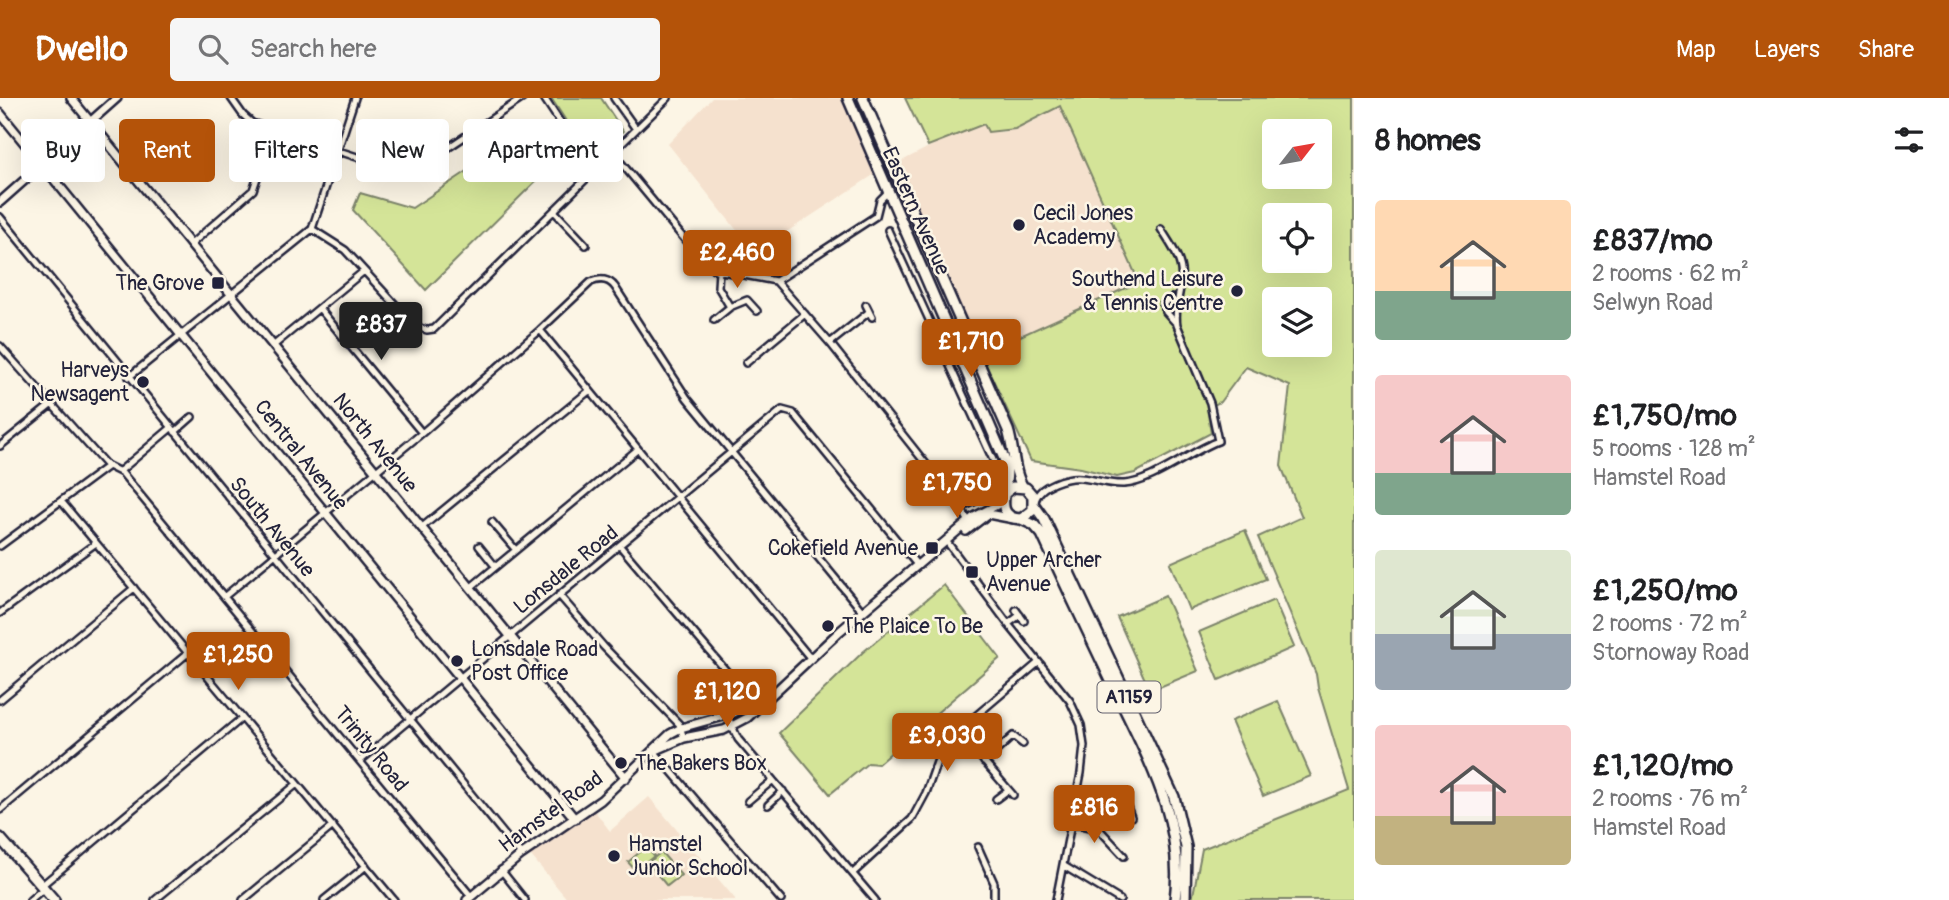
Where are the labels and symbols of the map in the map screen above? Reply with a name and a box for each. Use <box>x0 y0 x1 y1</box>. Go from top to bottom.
north arrow <box>1262 119 1332 189</box>
street label: Eastern Avenue <box>876 143 957 280</box>
place label: Cecil Jones Academy <box>1033 200 1134 251</box>
marker: Cecil Jones Academy <box>1011 217 1027 233</box>
pin: £2,460 <box>680 230 794 290</box>
place label: Southend Leisure & Tennis Centre <box>1071 266 1224 317</box>
place label: The Grove <box>116 270 205 297</box>
marker: The Grove <box>210 275 226 291</box>
marker: Southend Leisure & Tennis Centre <box>1229 283 1245 299</box>
pin: £837 <box>340 302 422 362</box>
pin: £1,710 <box>914 320 1028 379</box>
place label: Harveys Newsagent <box>30 357 130 408</box>
marker: Harveys Newsagent <box>135 374 151 390</box>
street label: North Avenue <box>327 388 424 499</box>
street label: Central Avenue <box>248 394 354 516</box>
pin: £1,750 <box>900 460 1014 520</box>
street label: South Avenue <box>223 471 321 583</box>
street label: Lonsdale Road <box>508 519 624 621</box>
place label: Cokefield Avenue <box>768 535 919 562</box>
marker: Cokefield Avenue <box>924 540 940 556</box>
place label: Upper Archer Avenue <box>986 547 1102 598</box>
marker: Upper Archer Avenue <box>964 564 980 580</box>
place label: The Plaice To Be <box>842 613 984 640</box>
marker: The Plaice To Be <box>820 618 836 634</box>
pin: £1,250 <box>181 632 295 692</box>
place label: Lonsdale Road Post Office <box>471 636 598 687</box>
marker: Lonsdale Road Post Office <box>449 653 465 669</box>
pin: £1,120 <box>670 670 784 729</box>
road number: A1159 <box>1098 682 1160 712</box>
street label: Trinity Road <box>328 700 414 798</box>
pin: £3,030 <box>890 714 1004 773</box>
place label: The Bakers Box <box>635 750 767 777</box>
marker: The Bakers Box <box>613 755 629 771</box>
street label: Hamstel Road <box>493 765 609 859</box>
pin: £816 <box>1053 786 1135 845</box>
place label: Hamstel Junior School <box>628 831 748 882</box>
marker: Hamstel Junior School <box>606 848 622 864</box>

